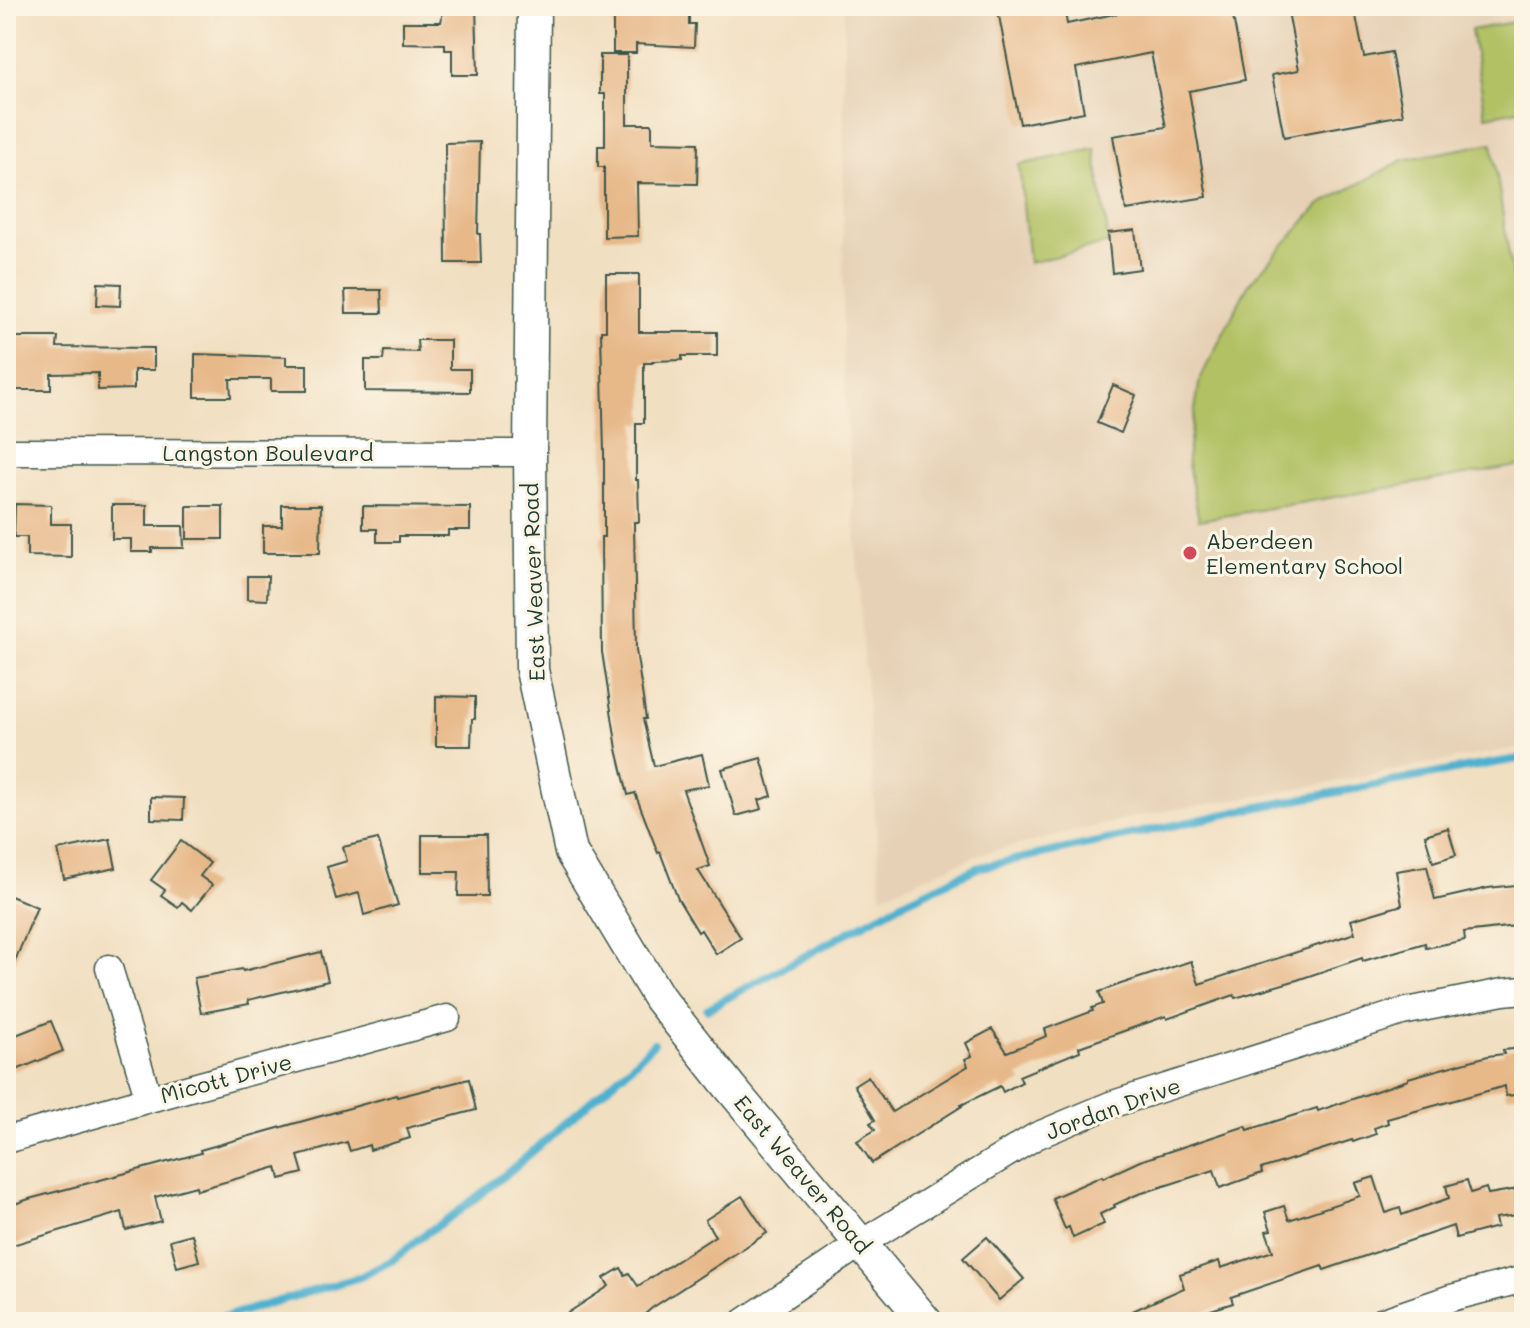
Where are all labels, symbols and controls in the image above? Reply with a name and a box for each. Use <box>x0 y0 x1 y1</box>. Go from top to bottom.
street label: Langston Boulevard <box>162 438 374 467</box>
street label: East Weaver Road <box>515 482 551 682</box>
place label: Aberdeen Elementary School <box>1206 526 1403 580</box>
marker: Aberdeen Elementary School <box>1181 544 1199 562</box>
street label: Micott Drive <box>157 1047 295 1109</box>
street label: Jordan Drive <box>1042 1070 1184 1146</box>
street label: East Weaver Road <box>728 1089 878 1259</box>

